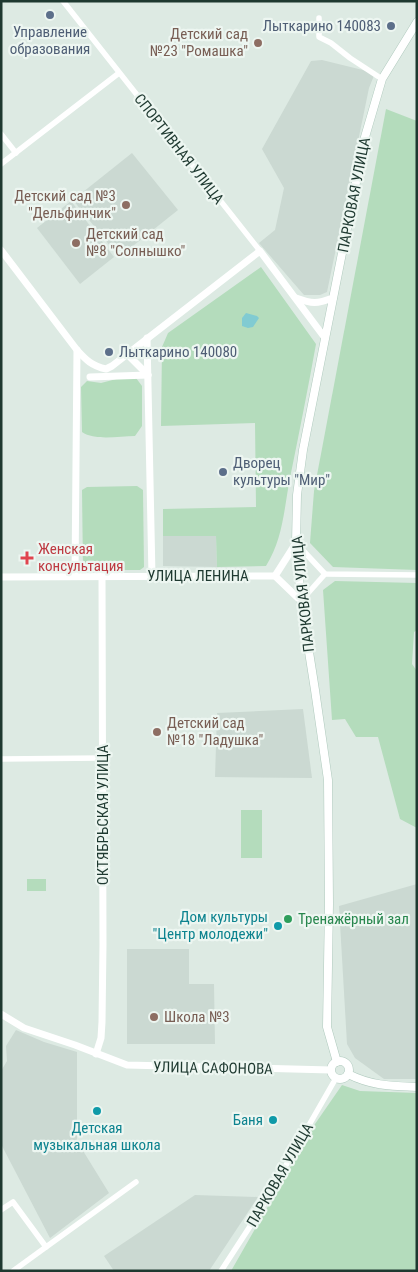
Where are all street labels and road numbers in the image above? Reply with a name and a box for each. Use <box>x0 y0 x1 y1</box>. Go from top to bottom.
street label: СПОРТИВНАЯ УЛИЦА <box>130 90 228 208</box>
street label: ПАРКОВАЯ УЛИЦА <box>334 136 374 254</box>
street label: ПАРКОВАЯ УЛИЦА <box>288 535 318 653</box>
street label: УЛИЦА ЛЕНИНА <box>147 567 249 585</box>
street label: ОКТЯБРЬСКАЯ УЛИЦА <box>94 744 112 885</box>
street label: УЛИЦА САФОНОВА <box>153 1058 273 1078</box>
street label: ПАРКОВАЯ УЛИЦА <box>243 1120 317 1230</box>

